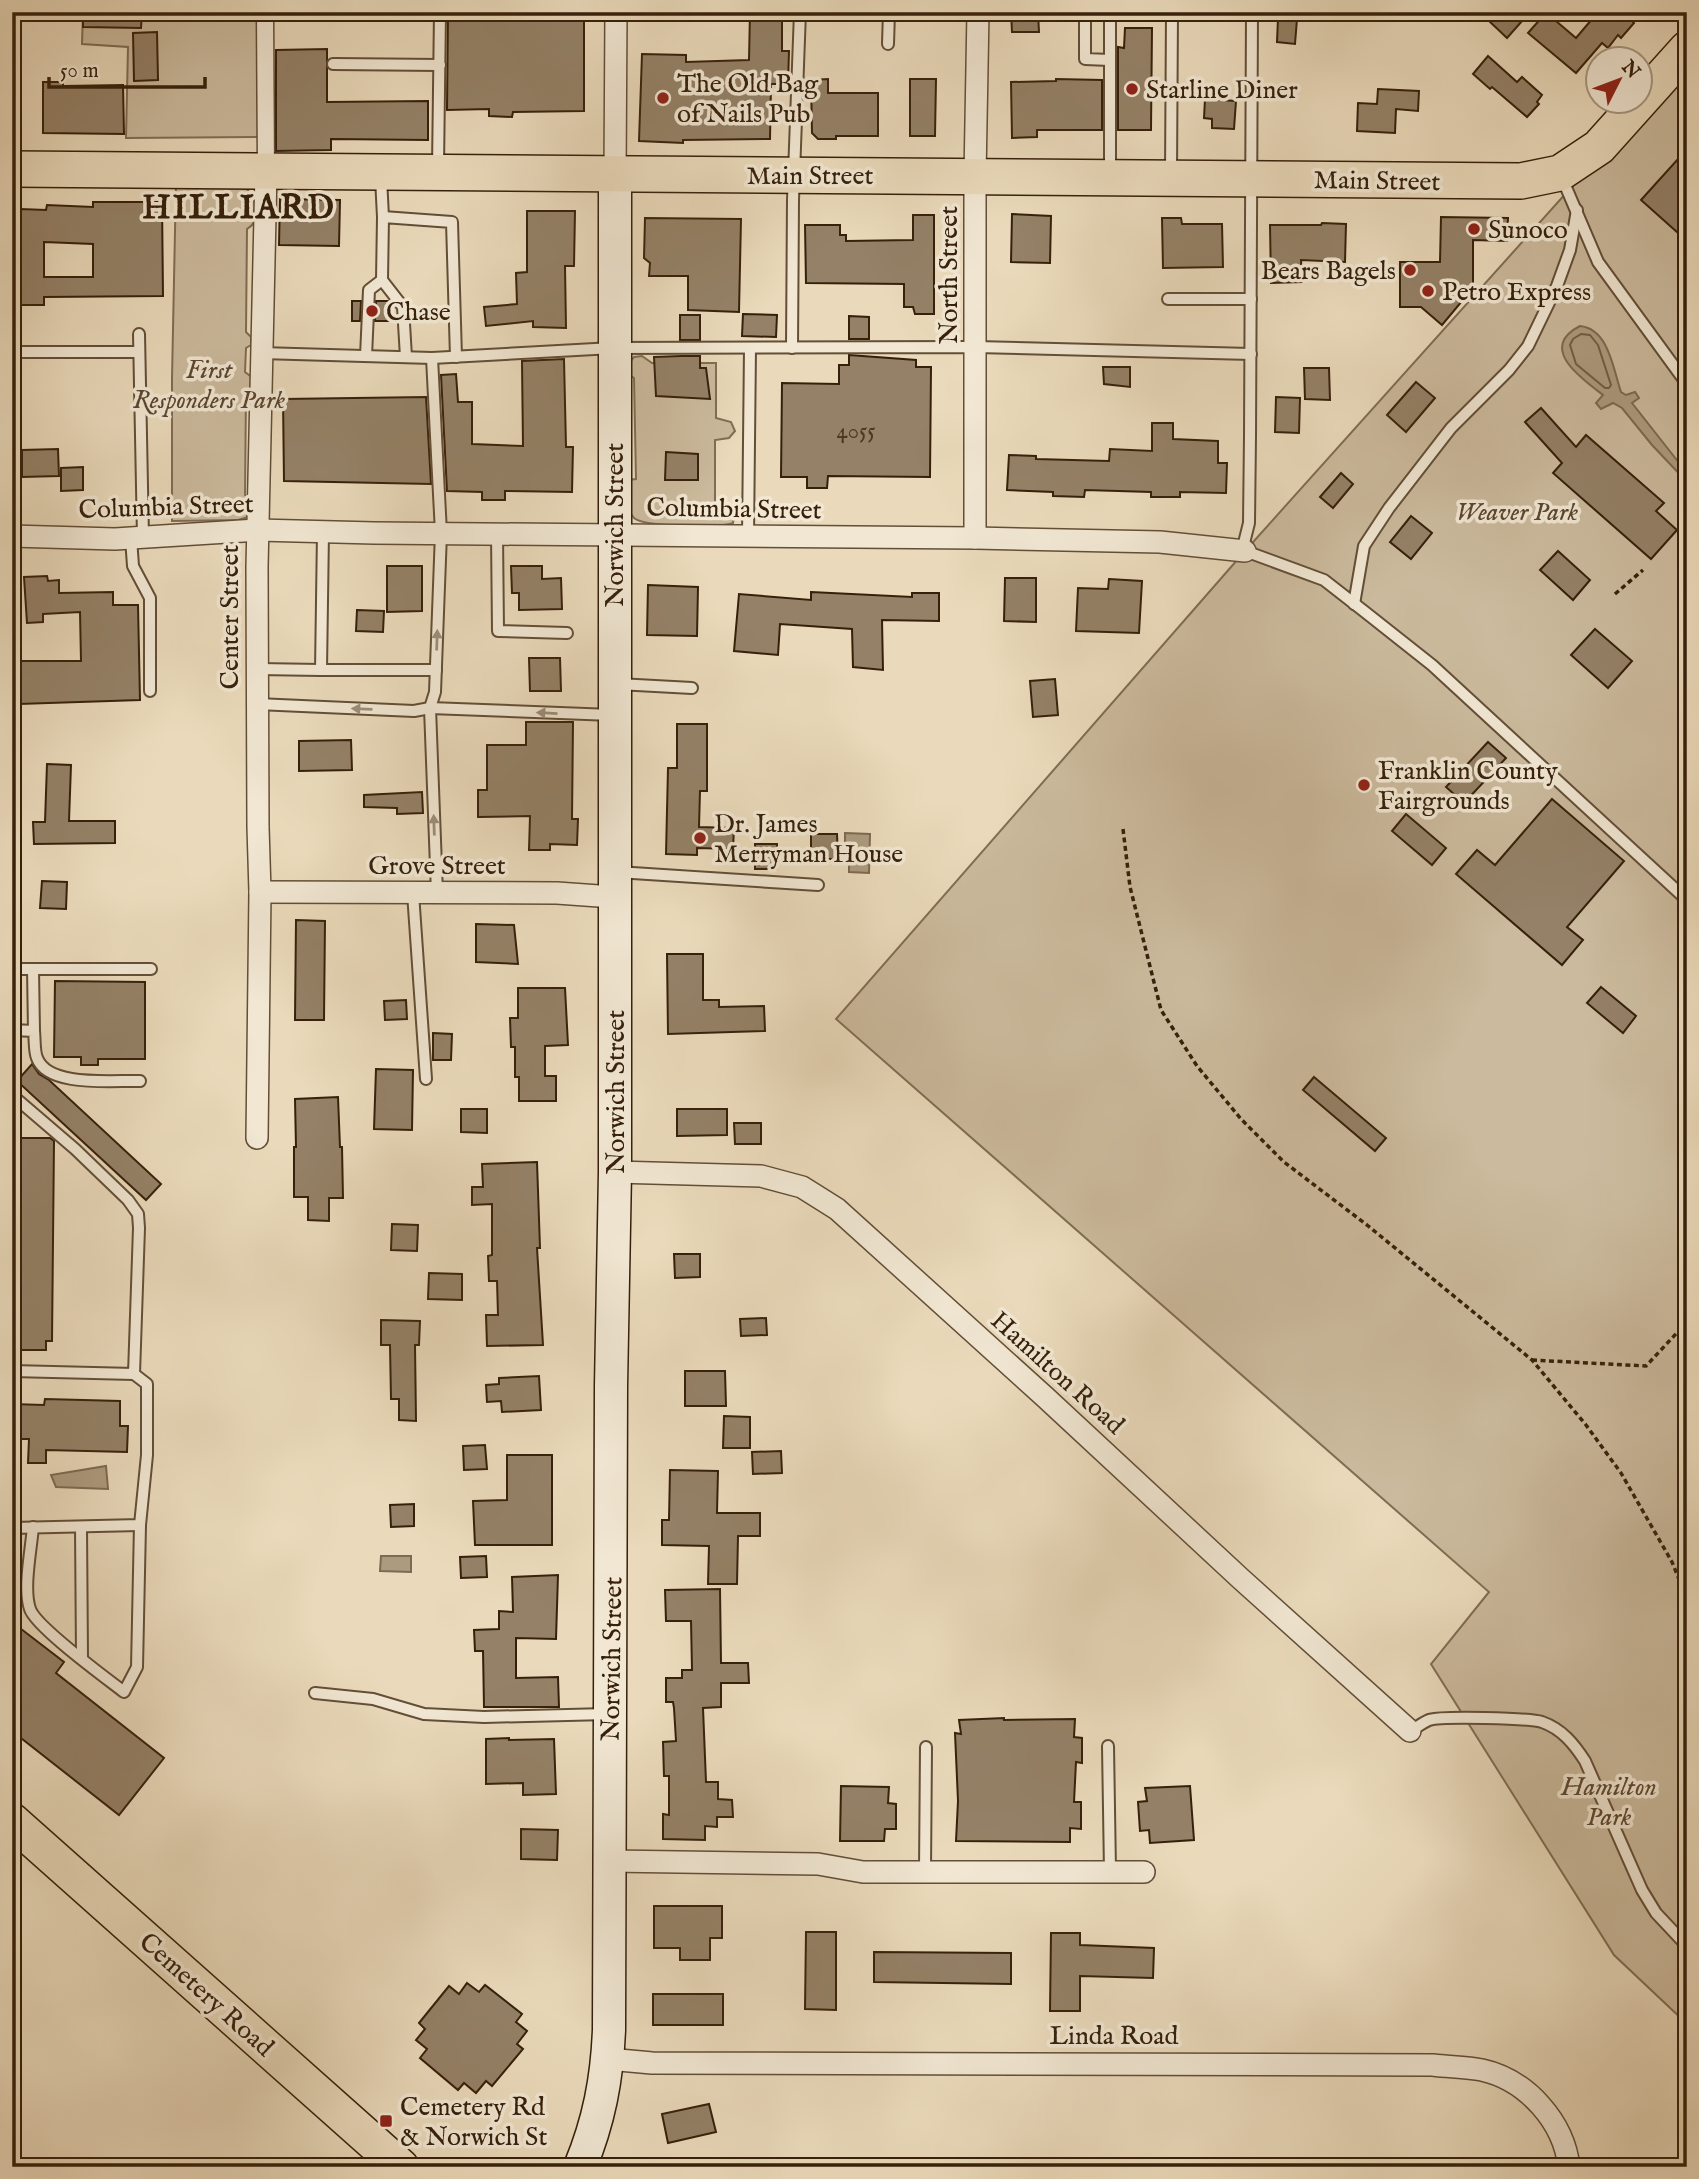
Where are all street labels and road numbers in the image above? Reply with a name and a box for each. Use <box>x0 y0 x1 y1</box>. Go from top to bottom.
street label: Main Street <box>747 160 873 193</box>
street label: Main Street <box>1313 164 1441 199</box>
street label: North Street <box>933 206 966 344</box>
street label: Norwich Street <box>599 443 632 607</box>
street label: Columbia Street <box>78 488 254 527</box>
street label: Columbia Street <box>646 491 822 528</box>
street label: Center Street <box>214 544 247 689</box>
street label: Grove Street <box>368 850 506 883</box>
street label: Norwich Street <box>600 1010 633 1174</box>
street label: Hamilton Road <box>983 1304 1131 1442</box>
street label: Norwich Street <box>595 1576 630 1742</box>
street label: Cemetery Road <box>132 1926 280 2064</box>
street label: Linda Road <box>1050 2020 1179 2053</box>

